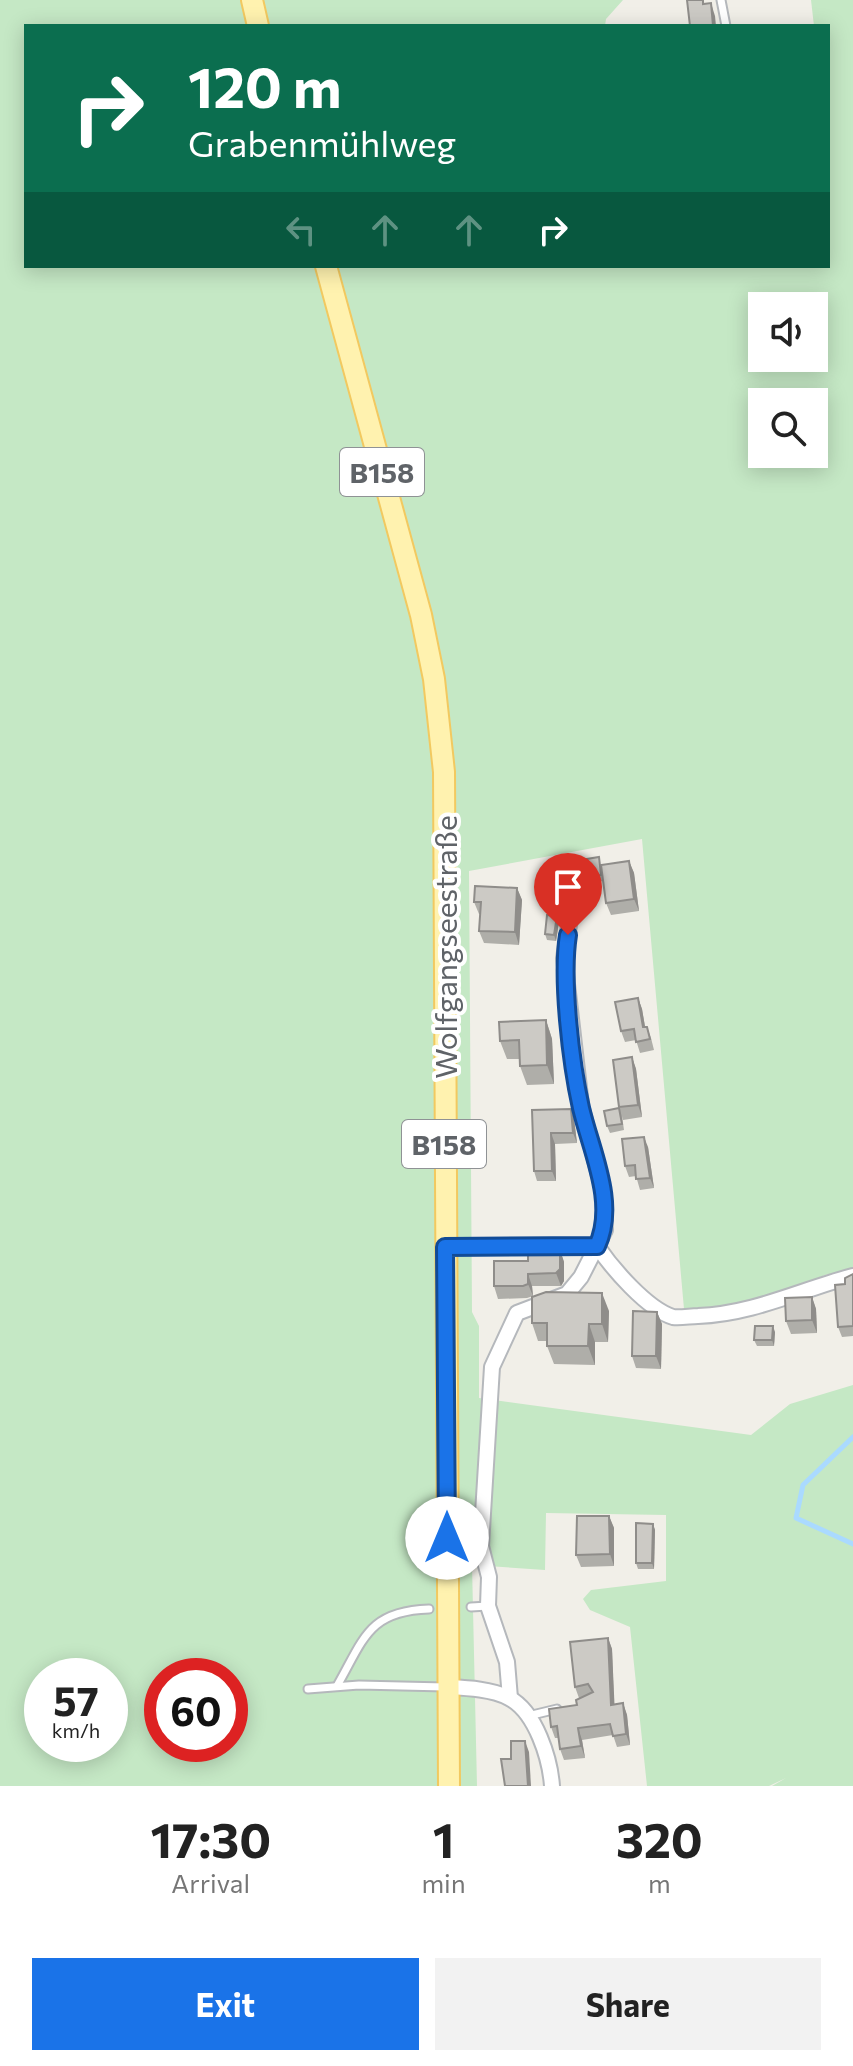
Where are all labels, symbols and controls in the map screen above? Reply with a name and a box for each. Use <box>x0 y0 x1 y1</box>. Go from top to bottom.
text: 120 m <box>188 51 342 120</box>
icon: right <box>56 56 160 160</box>
text: Grabenmühlweg <box>188 120 456 164</box>
icon: left <box>279 208 323 252</box>
icon: ahead <box>363 208 407 252</box>
icon: ahead <box>447 208 491 252</box>
icon: right <box>531 208 575 252</box>
map controls <box>748 292 828 468</box>
button: sound <box>748 292 828 372</box>
button: search <box>748 388 828 468</box>
road number: B158 <box>340 448 424 496</box>
street label: Wolfgangseestraße <box>426 815 463 1079</box>
pin <box>534 853 602 935</box>
icon: arrive <box>546 865 590 909</box>
road number: B158 <box>402 1120 486 1168</box>
position arrow <box>405 1496 489 1580</box>
speed limit sign: 60 <box>144 1658 248 1762</box>
text: 57 <box>53 1675 99 1724</box>
text: km/h <box>52 1718 100 1742</box>
text: 17:30 <box>150 1809 271 1868</box>
text: 1 <box>433 1809 454 1868</box>
text: 320 <box>616 1809 703 1868</box>
text: Arrival <box>171 1867 250 1898</box>
text: min <box>421 1867 466 1898</box>
text: m <box>648 1867 671 1898</box>
button: Exit <box>32 1958 419 2050</box>
button: Share <box>435 1958 821 2050</box>

